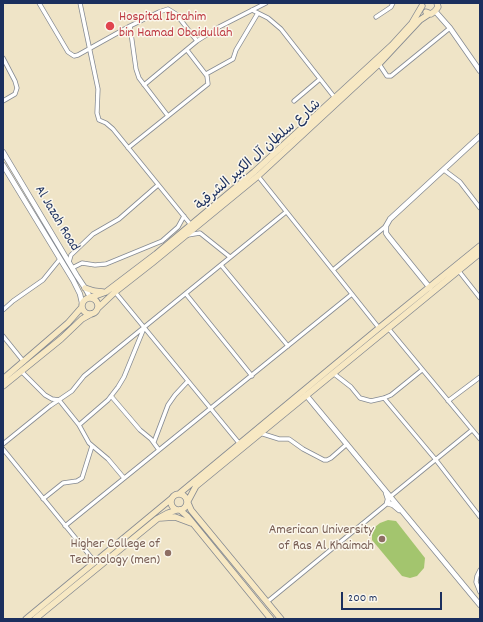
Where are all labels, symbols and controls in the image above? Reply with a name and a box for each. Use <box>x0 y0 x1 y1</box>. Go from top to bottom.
place label: Hospital Ibrahim bin Hamad Obaidullah <box>119 10 232 42</box>
marker: Hospital Ibrahim bin Hamad Obaidullah <box>104 20 116 32</box>
street label: شارع سلطان آل الكبير الشرقية <box>193 97 325 215</box>
street label: Al Jazah Road <box>30 183 82 255</box>
place label: American University of Ras Al Khaimah <box>269 523 374 556</box>
marker: American University of Ras Al Khaimah <box>377 534 387 544</box>
place label: Higher College of Technology (men) <box>70 537 160 570</box>
marker: Higher College of Technology (men) <box>163 548 173 558</box>
scale bar <box>343 584 444 610</box>
text: 200 m <box>348 590 377 607</box>

